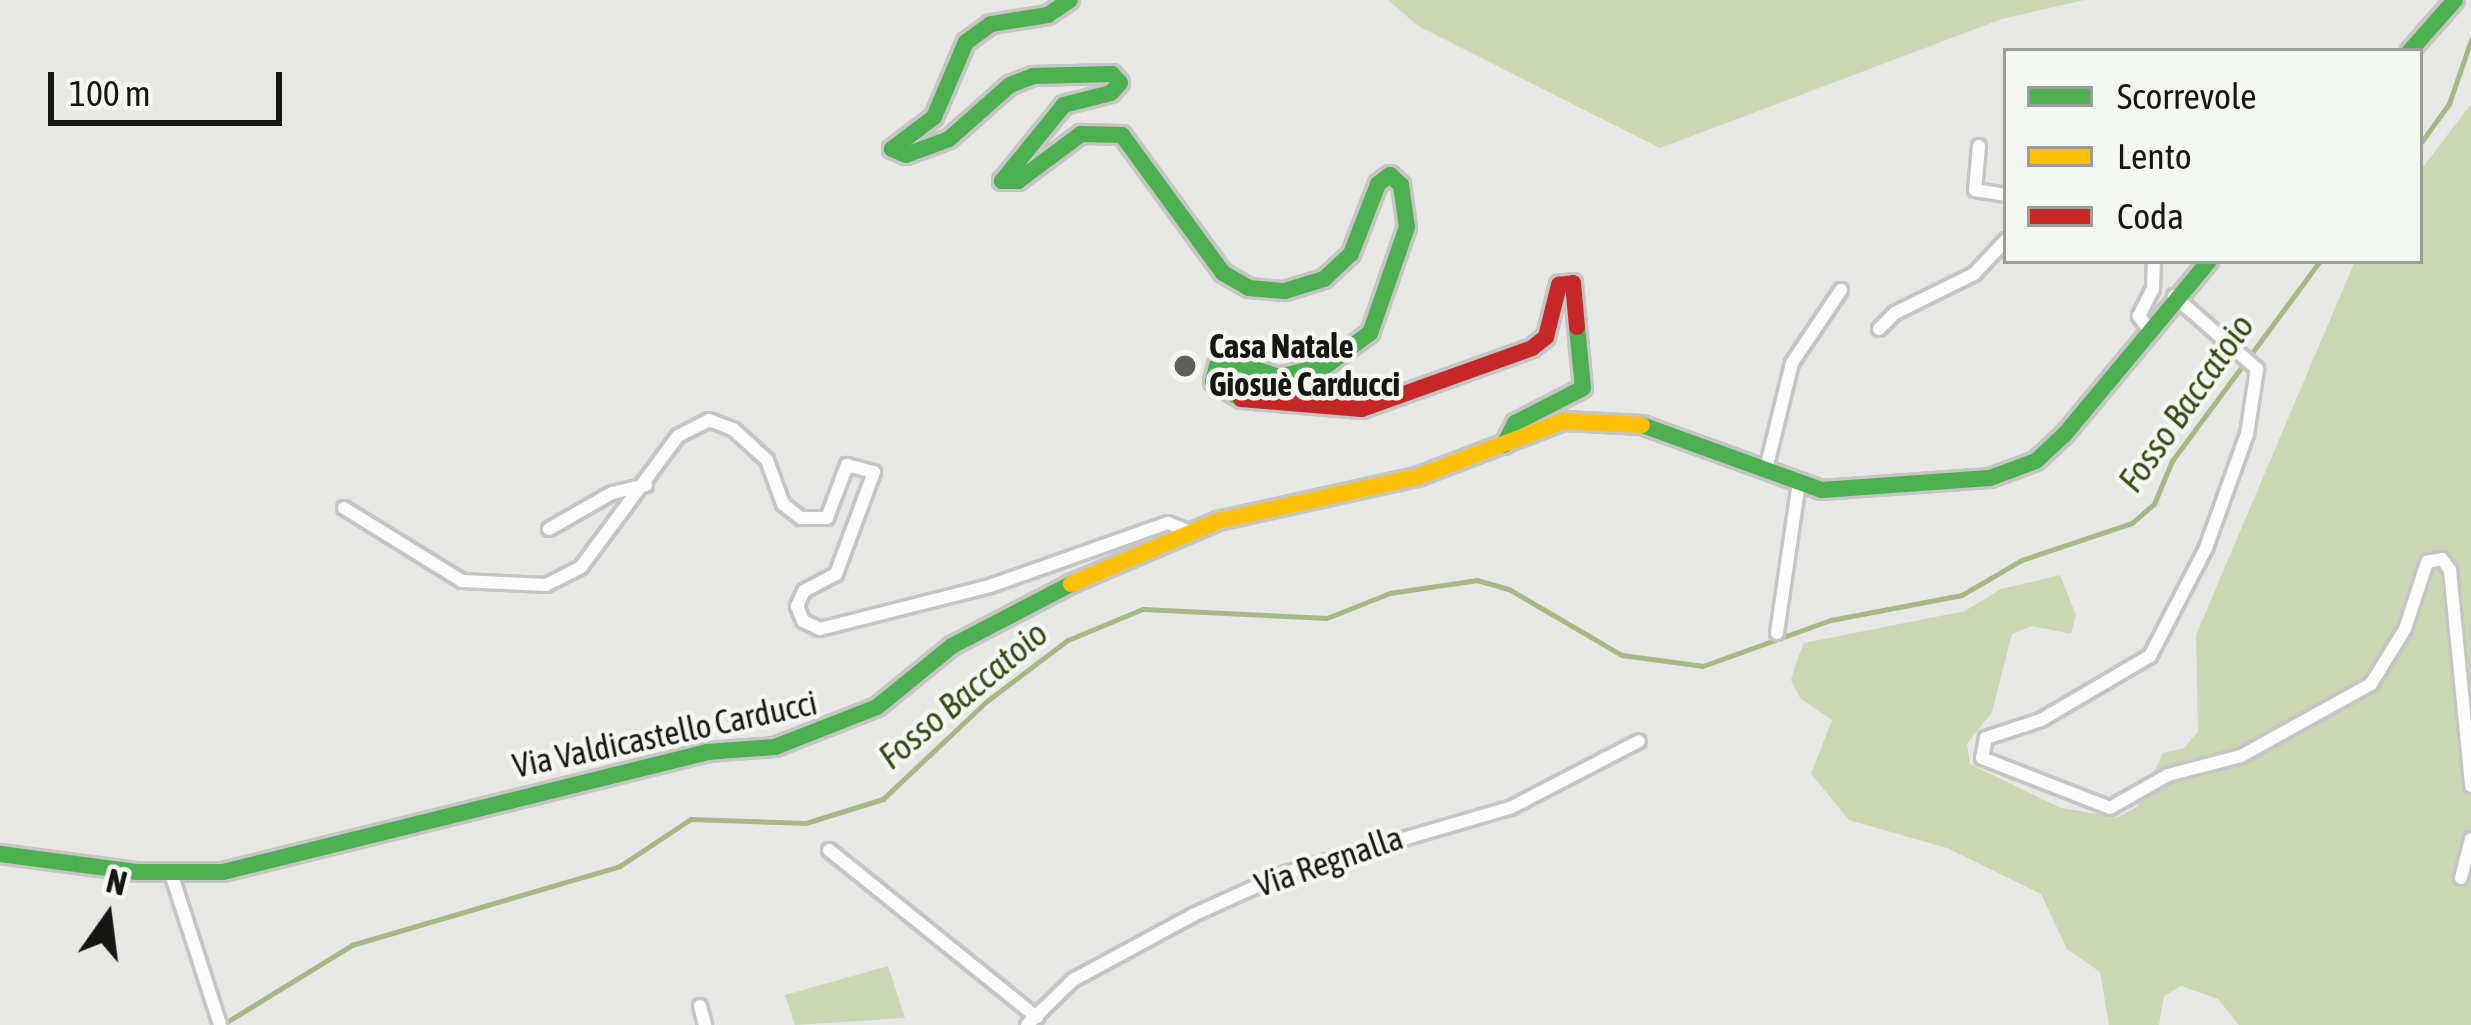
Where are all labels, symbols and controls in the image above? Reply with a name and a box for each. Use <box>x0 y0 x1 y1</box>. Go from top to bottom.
scale bar <box>54 48 288 122</box>
legend <box>2003 48 2423 264</box>
text: 100 m <box>69 72 151 114</box>
text: Scorrevole <box>2117 75 2257 117</box>
text: Lento <box>2117 135 2192 177</box>
text: Coda <box>2117 195 2184 237</box>
water label: Fosso Baccatoio <box>2109 306 2263 500</box>
place label: Casa Natale Giosuè Carducci <box>1209 327 1400 405</box>
marker: Casa Natale Giosuè Carducci <box>1172 353 1198 379</box>
water label: Fosso Baccatoio <box>870 612 1056 778</box>
street label: Via Valdicastello Carducci <box>509 683 821 787</box>
street label: Via Regnalla <box>1250 818 1408 906</box>
north arrow <box>48 857 168 977</box>
text: N <box>103 861 131 903</box>

